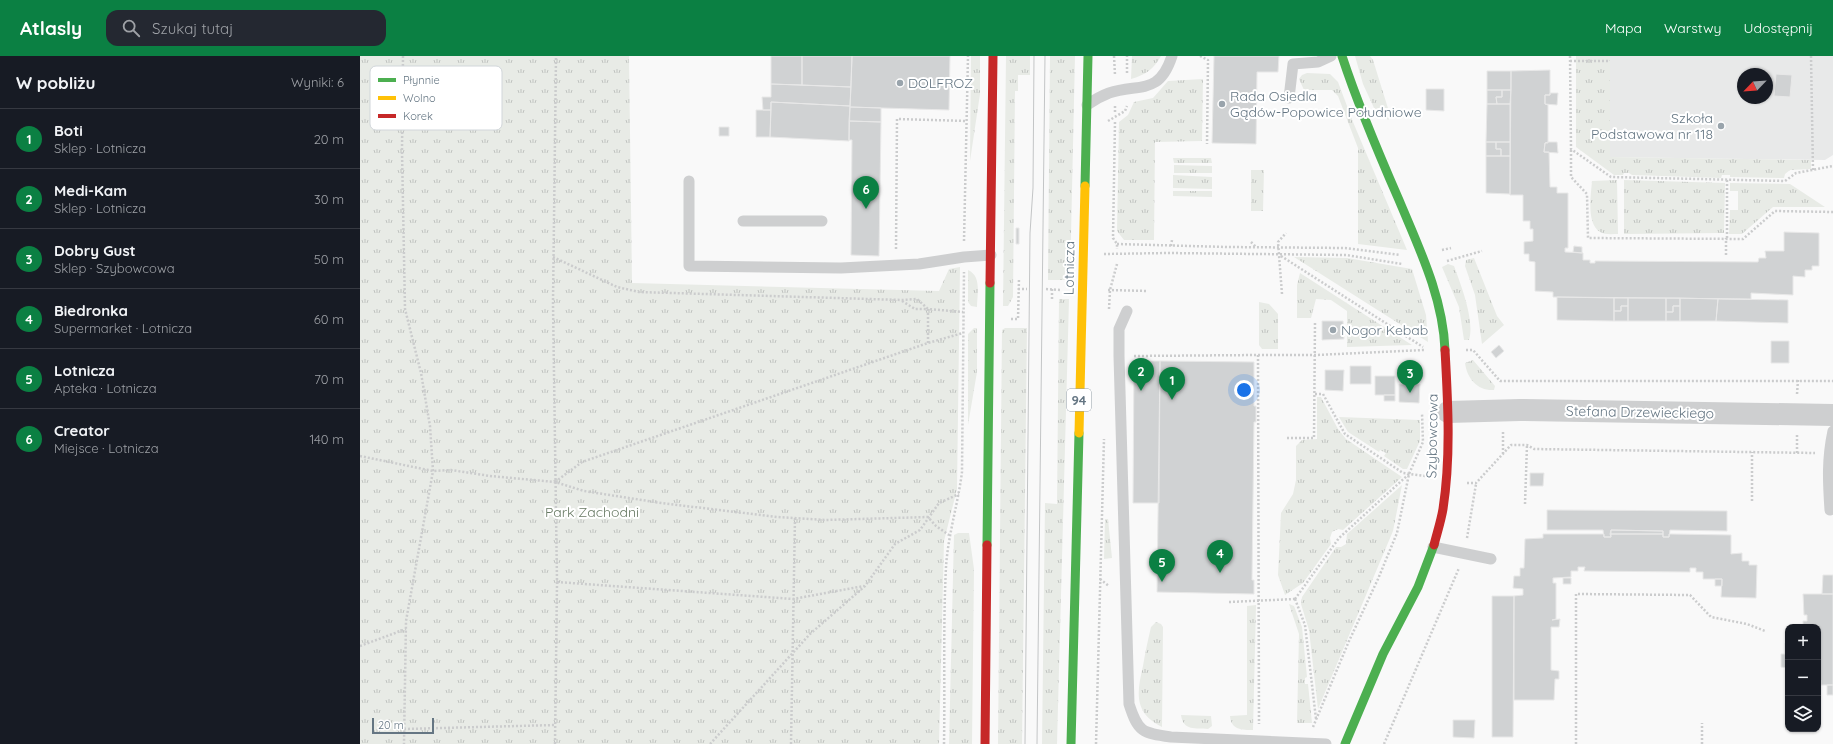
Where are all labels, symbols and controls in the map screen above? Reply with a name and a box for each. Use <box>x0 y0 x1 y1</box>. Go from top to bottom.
search box <box>106 10 386 46</box>
text: Atlasly <box>20 16 82 40</box>
icon: search <box>120 17 142 39</box>
text: Szukaj tutaj <box>152 19 233 38</box>
text: Mapa <box>1605 19 1642 37</box>
text: Warstwy <box>1664 19 1722 37</box>
text: Udostępnij <box>1744 19 1813 37</box>
legend <box>370 66 502 130</box>
north arrow <box>1737 68 1773 104</box>
text: W pobliżu <box>16 72 96 93</box>
text: Płynnie <box>403 73 440 87</box>
text: Wyniki: 6 <box>291 74 344 90</box>
place label: DOLFROZ <box>908 74 973 92</box>
marker: DOLFROZ <box>895 78 905 88</box>
place label: Rada Osiedla Gądów-Popowice Południowe <box>1230 87 1422 121</box>
text: Wolno <box>403 91 436 105</box>
marker: Rada Osiedla Gądów-Popowice Południowe <box>1217 99 1227 109</box>
text: Korek <box>403 109 433 123</box>
place label: Szkoła Podstawowa nr 118 <box>1591 109 1713 143</box>
text: Boti <box>54 121 83 140</box>
marker: Szkoła Podstawowa nr 118 <box>1716 121 1726 131</box>
text: 1 <box>26 131 32 147</box>
text: 20 m <box>314 131 344 147</box>
text: Sklep · Lotnicza <box>54 140 146 156</box>
pin: 6 <box>853 176 879 209</box>
text: Medi-Kam <box>54 181 127 200</box>
text: 2 <box>25 191 33 207</box>
text: 30 m <box>314 191 344 207</box>
text: Sklep · Lotnicza <box>54 200 146 216</box>
text: Dobry Gust <box>54 241 136 260</box>
street label: Lotnicza <box>1060 241 1078 295</box>
text: 3 <box>26 251 32 267</box>
text: 50 m <box>314 251 344 267</box>
text: Sklep · Szybowcowa <box>54 260 175 276</box>
text: Biedronka <box>54 301 128 320</box>
text: 4 <box>25 311 33 327</box>
text: 60 m <box>314 311 344 327</box>
text: Supermarket · Lotnicza <box>54 320 192 336</box>
place label: Nogor Kebab <box>1341 321 1428 339</box>
marker: Nogor Kebab <box>1328 325 1338 335</box>
pin: 2 <box>1128 358 1154 391</box>
pin: 3 <box>1397 360 1423 393</box>
text: Lotnicza <box>54 361 115 380</box>
pin: 1 <box>1159 367 1185 400</box>
text: 5 <box>25 371 33 387</box>
text: 70 m <box>314 371 344 387</box>
text: Apteka · Lotnicza <box>54 380 157 396</box>
your location <box>1234 380 1254 400</box>
road number: 94 <box>1067 389 1091 411</box>
street label: Szybowcowa <box>1422 393 1442 479</box>
street label: Stefana Drzewieckiego <box>1566 402 1714 422</box>
text: Creator <box>54 421 110 440</box>
text: 6 <box>25 431 33 447</box>
text: 140 m <box>309 431 344 447</box>
text: Miejsce · Lotnicza <box>54 440 159 456</box>
park label: Park Zachodni <box>545 503 639 521</box>
pin: 4 <box>1207 540 1233 573</box>
pin: 5 <box>1149 549 1175 582</box>
map controls <box>1785 624 1821 732</box>
button: + <box>1785 624 1821 660</box>
button: − <box>1785 660 1821 696</box>
button: layers <box>1785 696 1821 732</box>
scale bar <box>372 716 434 735</box>
text: 20 m <box>378 718 404 732</box>

